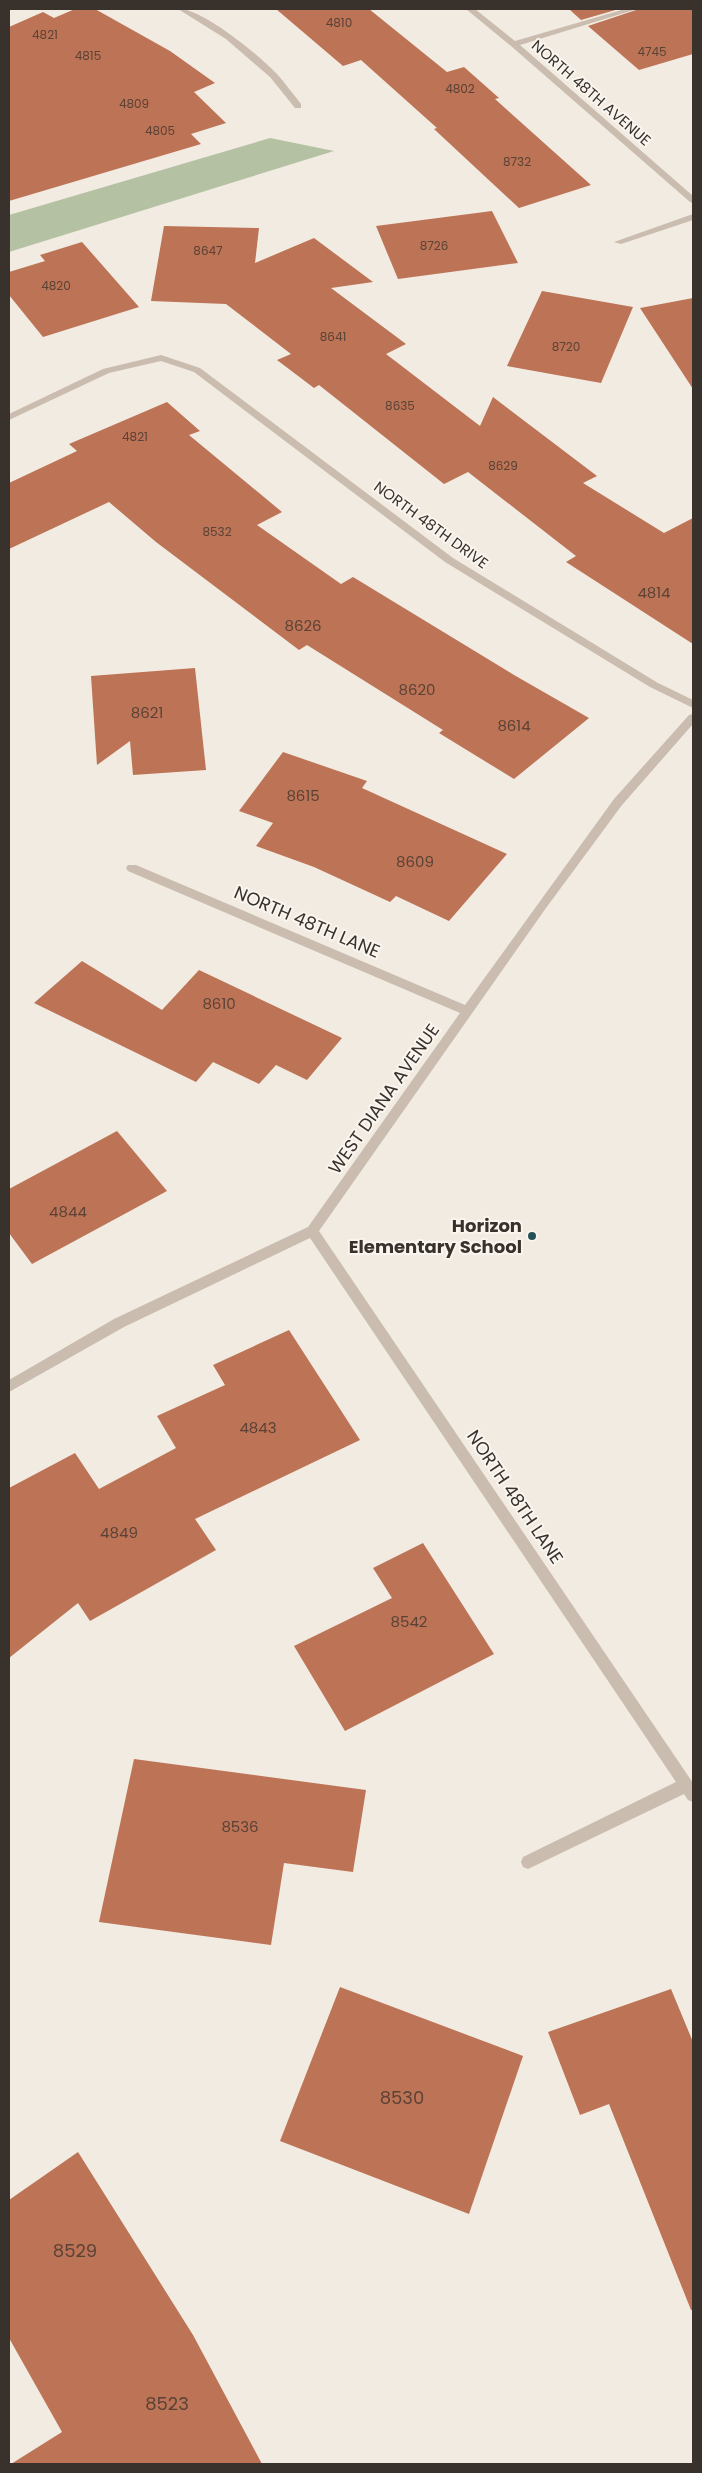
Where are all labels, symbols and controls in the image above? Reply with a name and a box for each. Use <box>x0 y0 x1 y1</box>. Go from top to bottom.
house number: 4810 <box>326 14 352 31</box>
house number: 4821 <box>32 26 58 43</box>
street label: NORTH 48TH AVENUE <box>527 35 655 150</box>
house number: 4745 <box>637 43 667 60</box>
house number: 4815 <box>75 47 101 64</box>
house number: 4802 <box>445 80 475 97</box>
house number: 4809 <box>119 95 149 112</box>
house number: 4805 <box>145 122 175 139</box>
house number: 8732 <box>503 153 531 170</box>
house number: 8726 <box>420 237 448 254</box>
house number: 8647 <box>193 242 223 259</box>
house number: 4820 <box>41 277 71 294</box>
house number: 8641 <box>320 328 346 345</box>
house number: 8720 <box>552 338 580 355</box>
house number: 8635 <box>385 397 415 414</box>
house number: 4821 <box>122 428 148 445</box>
house number: 8629 <box>488 457 518 474</box>
street label: NORTH 48TH DRIVE <box>370 476 493 573</box>
house number: 8532 <box>202 523 232 540</box>
house number: 4814 <box>637 582 671 603</box>
house number: 8626 <box>284 615 322 636</box>
house number: 8620 <box>398 679 436 700</box>
house number: 8621 <box>131 702 163 723</box>
house number: 8614 <box>497 715 531 736</box>
house number: 8615 <box>286 785 320 806</box>
house number: 8609 <box>396 851 434 872</box>
street label: NORTH 48TH LANE <box>230 880 384 964</box>
house number: 8610 <box>202 993 236 1014</box>
street label: WEST DIANA AVENUE <box>322 1018 445 1179</box>
house number: 4844 <box>49 1201 87 1222</box>
place label: Horizon Elementary School <box>349 1213 522 1259</box>
marker: Horizon Elementary School <box>526 1230 538 1242</box>
house number: 4843 <box>239 1417 277 1438</box>
street label: NORTH 48TH LANE <box>461 1425 569 1568</box>
house number: 4849 <box>100 1522 138 1543</box>
house number: 8542 <box>391 1611 427 1632</box>
house number: 8536 <box>221 1816 259 1837</box>
house number: 8530 <box>380 2085 424 2110</box>
house number: 8529 <box>53 2238 97 2263</box>
house number: 8523 <box>145 2391 189 2416</box>

